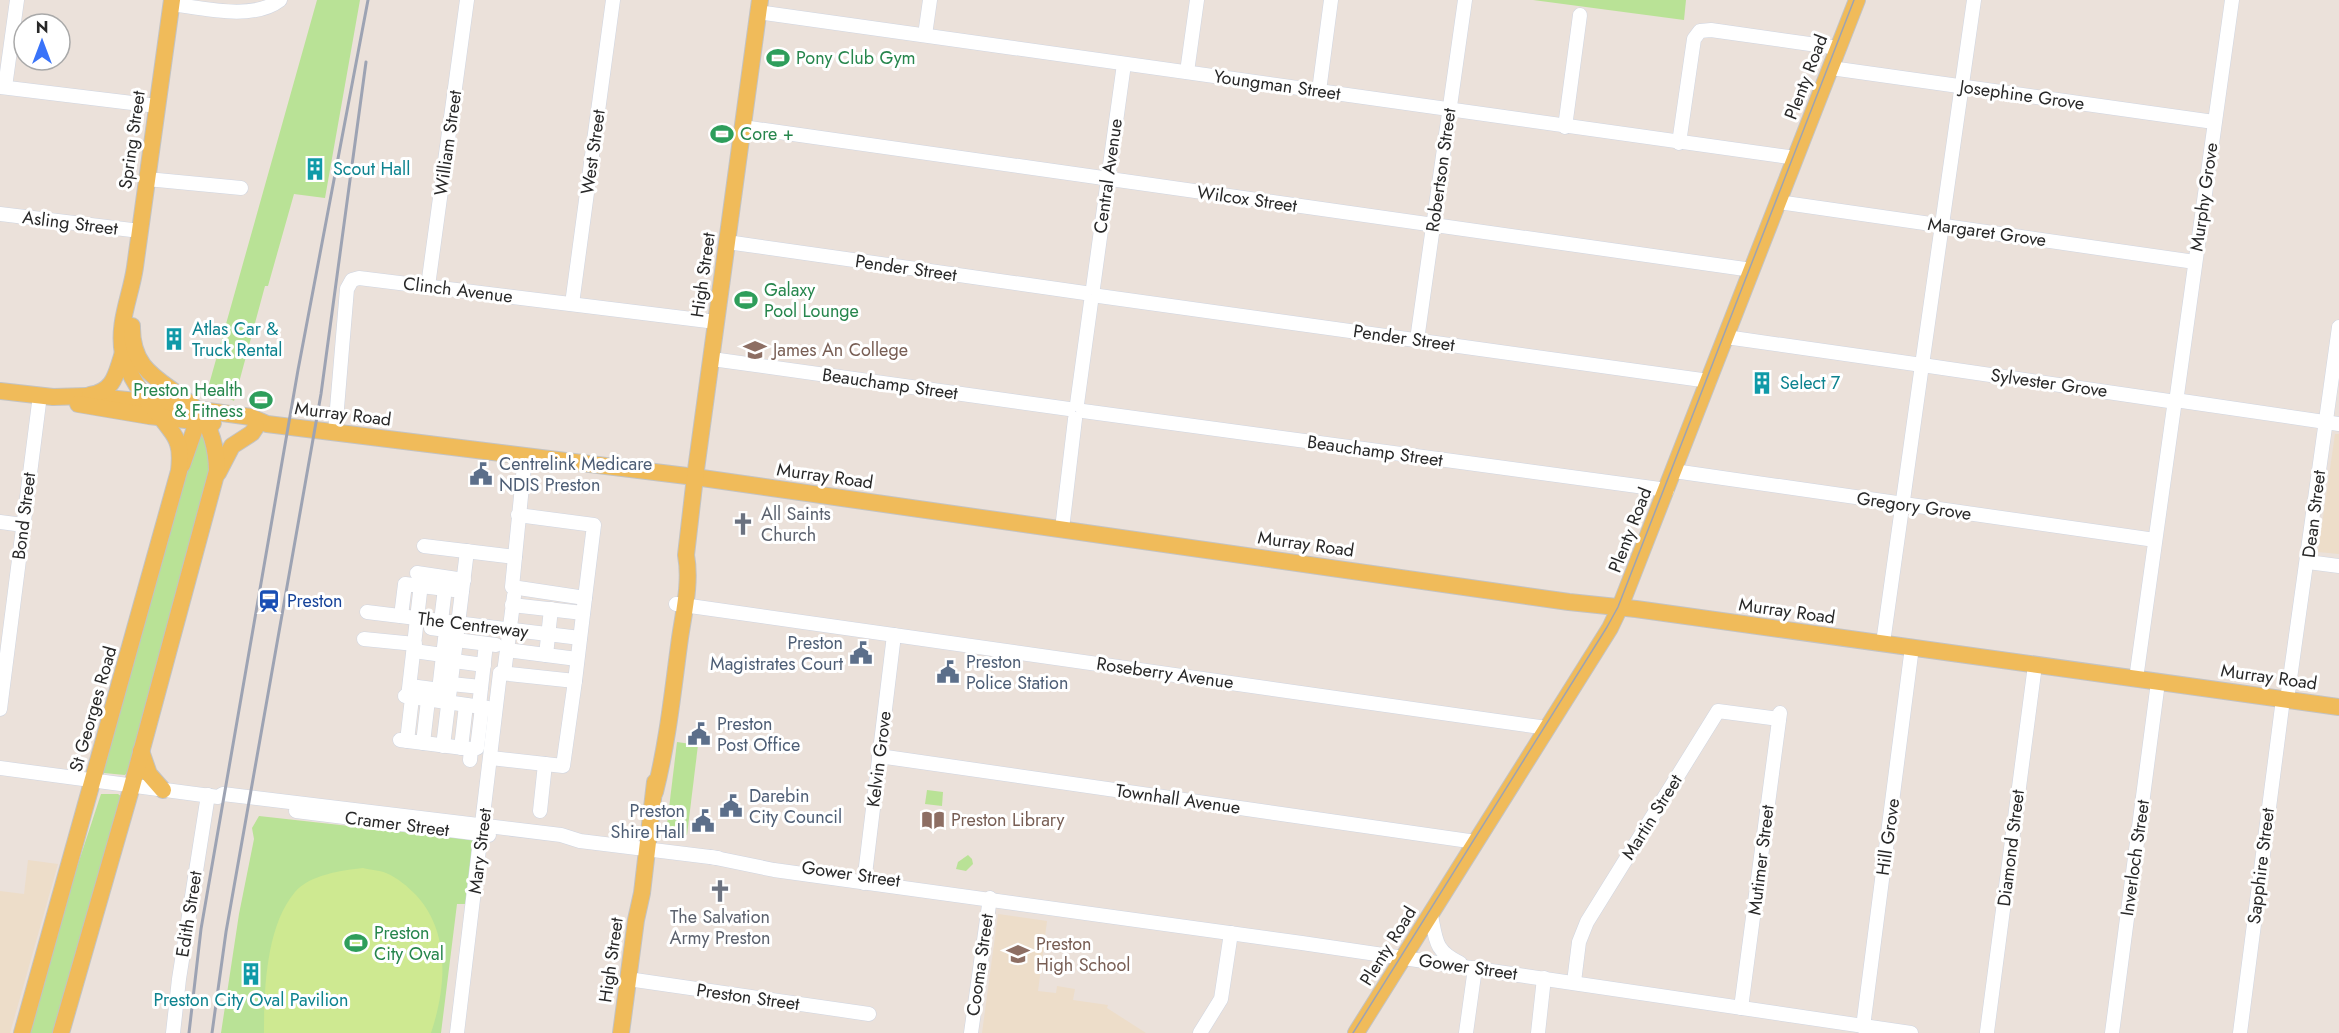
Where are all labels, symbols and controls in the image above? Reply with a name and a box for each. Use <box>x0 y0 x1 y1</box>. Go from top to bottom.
north arrow <box>12 12 72 72</box>
text: N <box>36 16 48 39</box>
street label: Plenty Road <box>1778 31 1834 123</box>
sports icon: Pony Club Gym <box>765 45 791 71</box>
place label: Pony Club Gym <box>796 45 916 71</box>
street label: Youngman Street <box>1212 63 1343 107</box>
street label: Josephine Grove <box>1956 73 2086 117</box>
street label: Spring Street <box>112 88 152 191</box>
street label: William Street <box>428 88 468 198</box>
street label: Robertson Street <box>1419 106 1463 234</box>
street label: West Street <box>574 107 612 196</box>
street label: Central Avenue <box>1087 117 1129 235</box>
sports icon: Core + <box>709 121 735 147</box>
place label: Core + <box>740 121 794 147</box>
street label: Murphy Grove <box>2184 141 2224 253</box>
building icon: Scout Hall <box>302 156 328 182</box>
place label: Scout Hall <box>333 156 410 182</box>
street label: Wilcox Street <box>1195 179 1299 219</box>
street label: Asling Street <box>21 204 120 242</box>
street label: Margaret Grove <box>1926 211 2048 253</box>
street label: High Street <box>684 230 722 319</box>
street label: Pender Street <box>854 248 959 288</box>
street label: Clinch Avenue <box>402 270 514 310</box>
place label: Galaxy Pool Lounge <box>764 277 859 324</box>
sports icon: Galaxy Pool Lounge <box>733 287 759 313</box>
place label: Atlas Car & Truck Rental <box>192 316 282 363</box>
street label: Pender Street <box>1352 318 1457 358</box>
building icon: Atlas Car & Truck Rental <box>161 326 187 352</box>
school or university icon: James An College <box>742 337 768 363</box>
place label: James An College <box>771 337 908 363</box>
street label: Beauchamp Street <box>820 362 960 406</box>
street label: Sylvester Grove <box>1989 362 2109 404</box>
building icon: Select 7 <box>1749 370 1775 396</box>
place label: Select 7 <box>1780 370 1841 396</box>
place label: Preston Health & Fitness <box>133 377 243 424</box>
sports icon: Preston Health & Fitness <box>248 387 274 413</box>
street label: Murray Road <box>293 395 393 433</box>
street label: Beauchamp Street <box>1305 429 1445 473</box>
place label: Centrelink Medicare NDIS Preston <box>499 451 652 498</box>
street label: Murray Road <box>775 456 875 496</box>
public building icon: Centrelink Medicare NDIS Preston <box>468 461 494 487</box>
street label: Dean Street <box>2296 468 2332 559</box>
street label: Bond Street <box>6 470 42 561</box>
street label: Plenty Road <box>1602 484 1658 576</box>
street label: Gregory Grove <box>1855 485 1973 527</box>
place label: All Saints Church <box>761 501 831 548</box>
church icon: All Saints Church <box>730 511 756 537</box>
street label: Murray Road <box>1256 524 1356 564</box>
station icon: Preston <box>256 588 282 614</box>
place label: Preston <box>287 588 343 614</box>
street label: Murray Road <box>1737 591 1837 631</box>
street label: The Centreway <box>416 605 530 645</box>
place label: Preston Magistrates Court <box>710 630 844 677</box>
public building icon: Preston Magistrates Court <box>848 640 874 666</box>
street label: St Georges Road <box>63 643 123 775</box>
place label: Preston Police Station <box>966 649 1068 696</box>
street label: Roseberry Avenue <box>1095 651 1235 695</box>
street label: Murray Road <box>2219 657 2319 697</box>
public building icon: Preston Police Station <box>935 659 961 685</box>
street label: Kelvin Grove <box>860 709 898 809</box>
place label: Preston Post Office <box>717 711 800 758</box>
public building icon: Preston Post Office <box>686 721 712 747</box>
street label: Martin Street <box>1615 769 1689 865</box>
street label: Townhall Avenue <box>1114 777 1242 821</box>
place label: Darebin City Council <box>749 783 842 830</box>
street label: Diamond Street <box>1991 787 2031 908</box>
public building icon: Darebin City Council <box>718 793 744 819</box>
street label: Hill Grove <box>1870 797 1906 877</box>
street label: Inverloch Street <box>2114 797 2156 918</box>
place label: Preston Shire Hall <box>611 798 685 845</box>
street label: Mutimer Street <box>1741 803 1781 917</box>
street label: Cramer Street <box>343 805 451 843</box>
street label: Mary Street <box>462 806 498 895</box>
street label: Sapphire Street <box>2241 806 2281 926</box>
library icon: Preston Library <box>920 807 946 833</box>
place label: Preston Library <box>951 807 1065 833</box>
public building icon: Preston Shire Hall <box>690 808 716 834</box>
street label: Gower Street <box>800 854 903 894</box>
street label: Edith Street <box>169 868 209 959</box>
church icon: The Salvation Army Preston <box>707 878 733 904</box>
street label: Plenty Road <box>1353 901 1423 991</box>
place label: The Salvation Army Preston <box>670 904 770 951</box>
street label: Cooma Street <box>960 912 1000 1018</box>
street label: High Street <box>592 915 630 1004</box>
place label: Preston City Oval <box>374 920 444 967</box>
sports icon: Preston City Oval <box>343 930 369 956</box>
place label: Preston High School <box>1036 931 1130 978</box>
school or university icon: Preston High School <box>1005 941 1031 967</box>
street label: Gower Street <box>1417 947 1520 987</box>
building icon: Preston City Oval Pavilion <box>238 961 264 987</box>
street label: Preston Street <box>695 977 802 1017</box>
place label: Preston City Oval Pavilion <box>154 987 348 1013</box>

